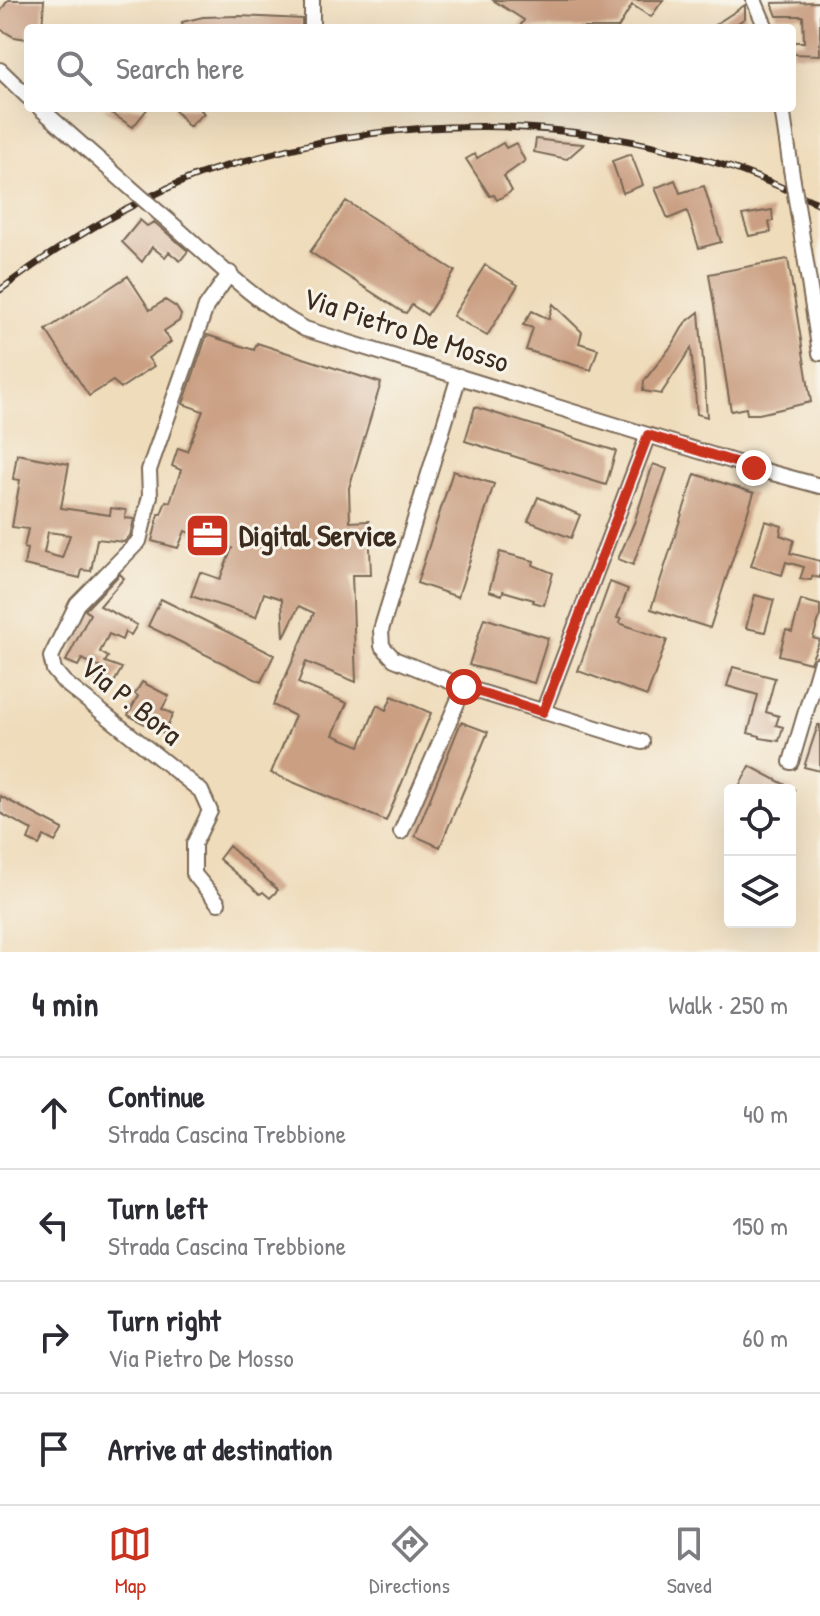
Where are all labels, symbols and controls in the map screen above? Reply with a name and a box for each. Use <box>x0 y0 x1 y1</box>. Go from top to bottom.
search box <box>24 24 796 112</box>
icon: search <box>52 46 96 90</box>
text: Search here <box>116 48 244 88</box>
street label: Via Pietro De Mosso <box>298 277 514 381</box>
route end <box>736 450 772 486</box>
office icon: Digital Service <box>184 512 232 560</box>
place label: Digital Service <box>239 515 397 556</box>
street label: Via P. Bora <box>72 647 191 754</box>
route start <box>446 669 482 705</box>
map controls <box>724 784 796 928</box>
button: locate <box>724 784 796 856</box>
button: layers <box>724 856 796 928</box>
text: 4 min <box>32 981 99 1027</box>
text: Walk · 250 m <box>668 987 788 1022</box>
text: Continue <box>108 1076 205 1116</box>
icon: ahead <box>32 1091 76 1135</box>
text: 40 m <box>743 1096 788 1131</box>
text: Strada Cascina Trebbione <box>108 1116 346 1151</box>
text: Turn left <box>108 1188 207 1228</box>
icon: left <box>32 1203 76 1247</box>
text: 150 m <box>732 1208 788 1243</box>
text: Strada Cascina Trebbione <box>108 1228 346 1263</box>
text: Turn right <box>108 1300 221 1340</box>
icon: right <box>32 1315 76 1359</box>
text: 60 m <box>742 1320 788 1355</box>
text: Via Pietro De Mosso <box>108 1340 294 1375</box>
icon: arrive <box>32 1427 76 1471</box>
text: Arrive at destination <box>108 1429 333 1469</box>
tab: Map <box>108 1522 152 1600</box>
tab: Directions <box>369 1522 450 1600</box>
tab: Saved <box>667 1522 712 1600</box>

